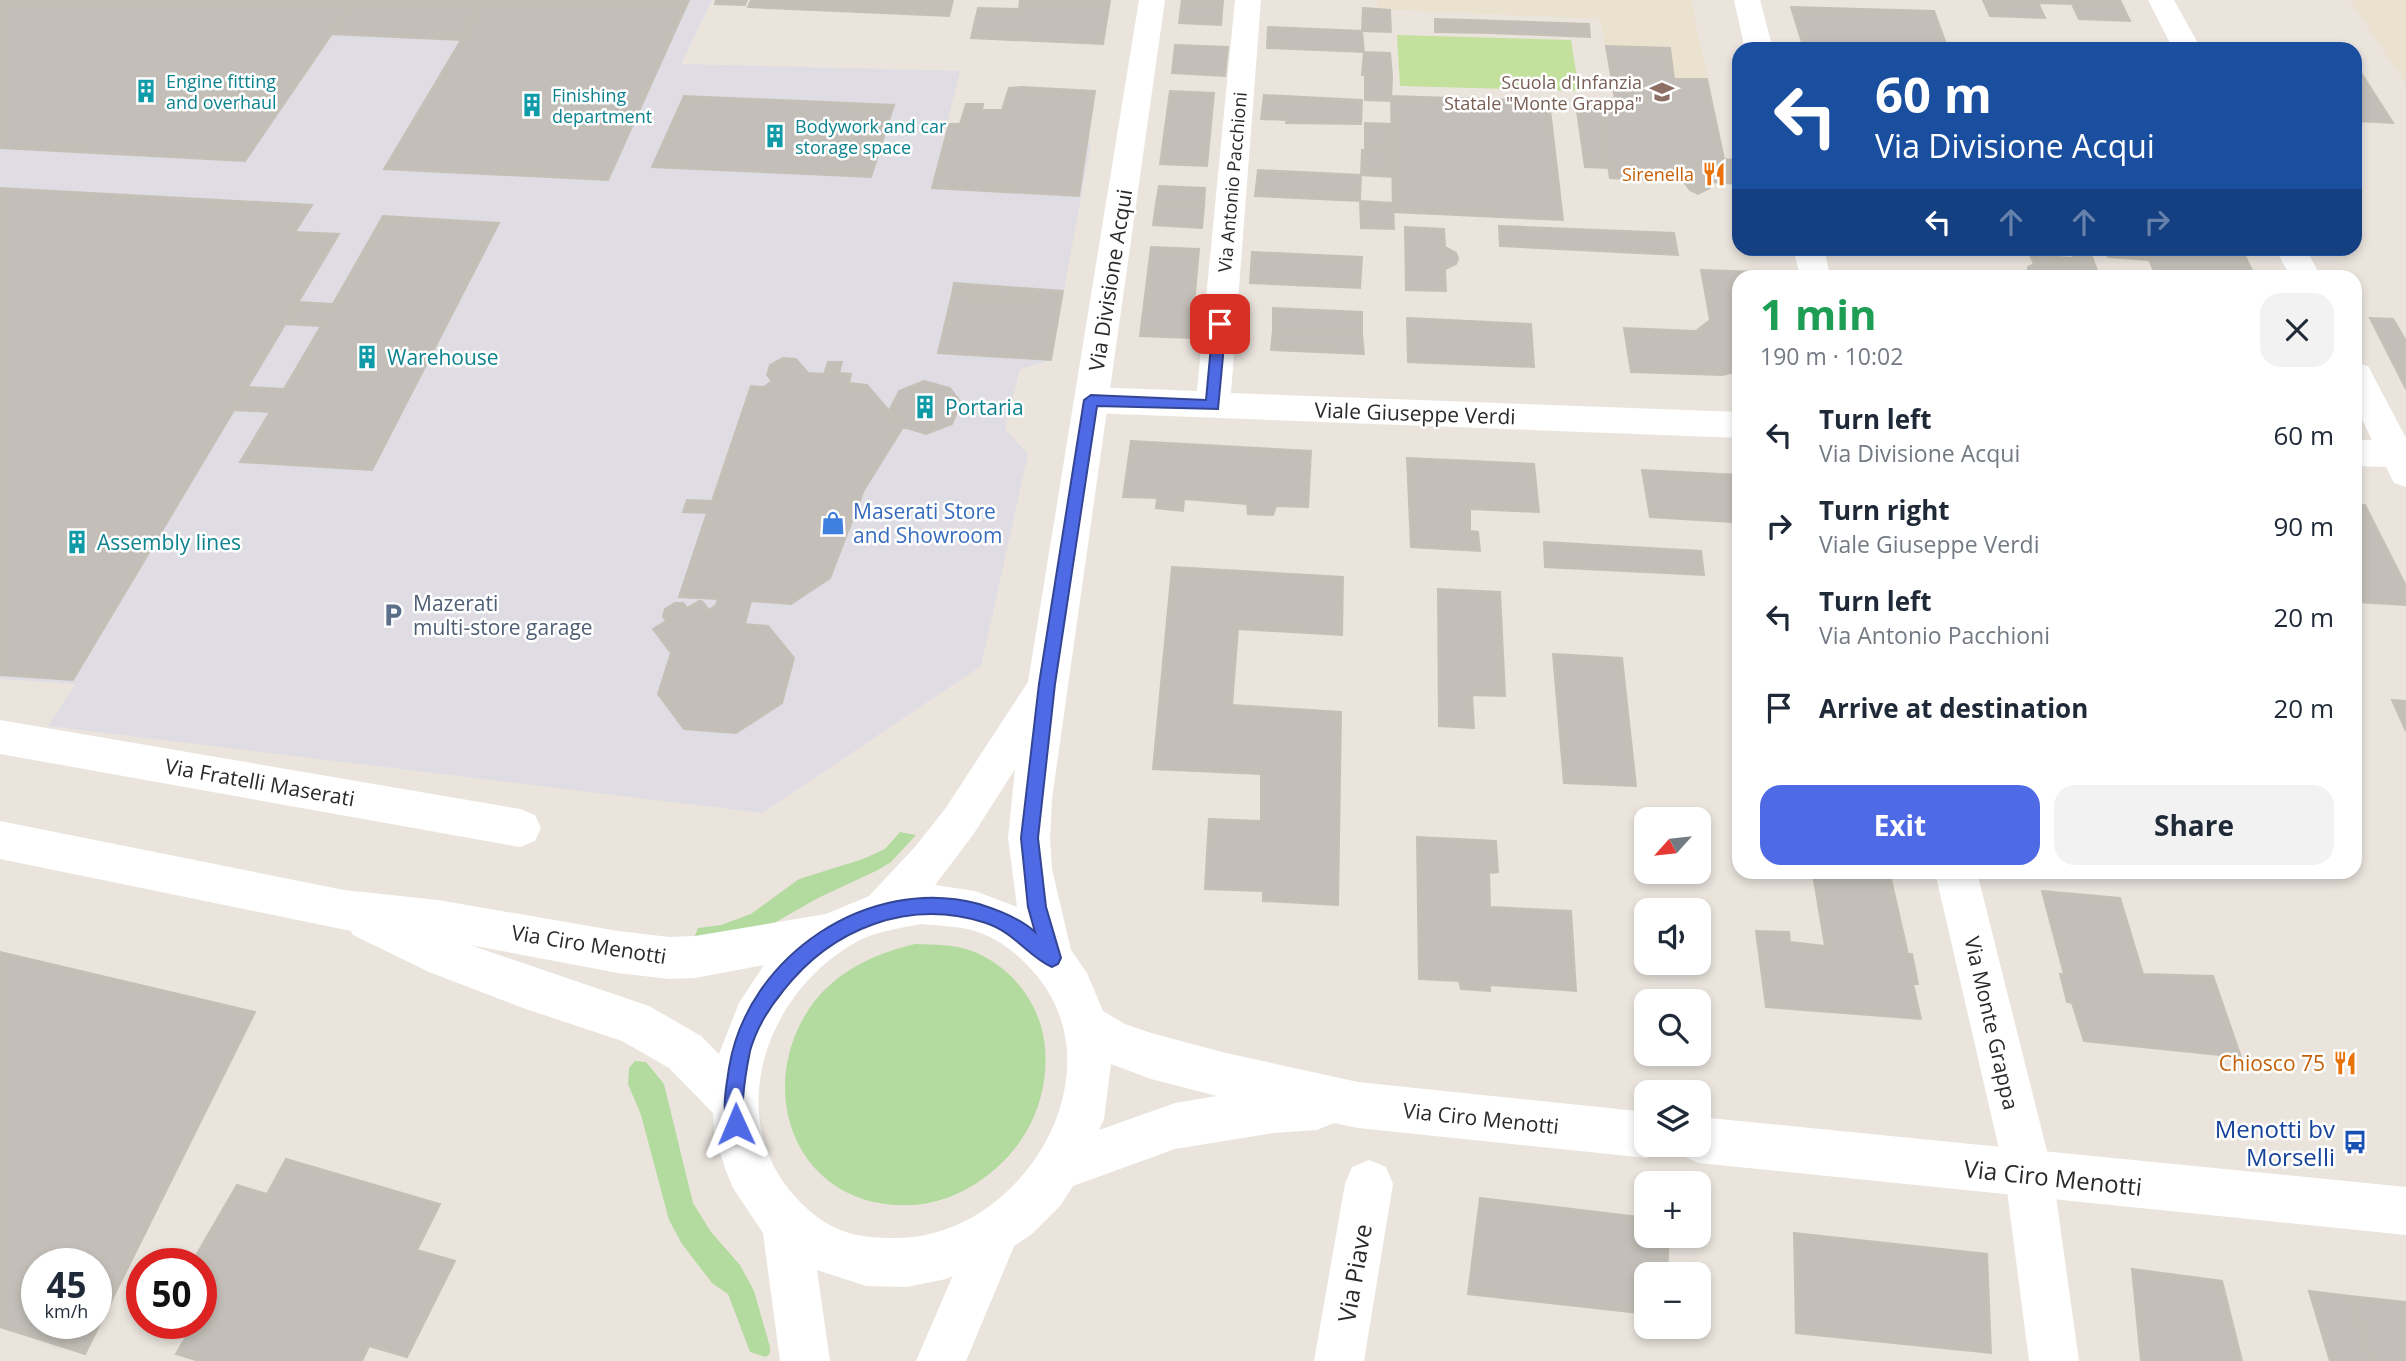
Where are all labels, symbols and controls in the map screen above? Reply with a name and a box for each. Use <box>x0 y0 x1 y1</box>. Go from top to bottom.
text: 60 m <box>1875 61 1992 127</box>
place label: Engine fitting and overhaul <box>166 69 277 114</box>
place label: Scuola d'Infanzia Statale "Monte Grappa" <box>1444 70 1642 115</box>
icon: left <box>1760 70 1851 161</box>
building icon: Engine fitting and overhaul <box>132 77 160 105</box>
school or university icon: Scuola d'Infanzia Statale "Monte Grappa" <box>1648 78 1676 106</box>
place label: Finishing department <box>552 83 652 128</box>
building icon: Finishing department <box>518 91 546 119</box>
street label: Via Antonio Pacchioni <box>1212 91 1252 273</box>
place label: Bodywork and car storage space <box>795 114 947 159</box>
building icon: Bodywork and car storage space <box>761 122 789 150</box>
text: Via Divisione Acqui <box>1875 124 2155 167</box>
restaurant icon: Sirenella <box>1700 160 1728 188</box>
place label: Sirenella <box>1622 162 1694 186</box>
street label: Via Divisione Acqui <box>1082 187 1138 373</box>
icon: left <box>1919 203 1957 241</box>
icon: ahead <box>1992 203 2030 241</box>
icon: ahead <box>2065 203 2103 241</box>
icon: right <box>2138 203 2176 241</box>
text: 1 min <box>1760 285 1877 342</box>
button: close <box>2260 293 2334 367</box>
pin <box>1190 294 1250 354</box>
icon: arrive <box>1201 305 1239 343</box>
text: 190 m · 10:02 <box>1760 340 1903 372</box>
building icon: Warehouse <box>353 343 381 371</box>
place label: Warehouse <box>387 343 499 371</box>
building icon: Portaria <box>911 393 939 421</box>
place label: Portaria <box>945 393 1024 421</box>
street label: Viale Giuseppe Verdi <box>1314 395 1516 431</box>
text: Turn left <box>1819 401 1931 437</box>
icon: left <box>1760 416 1798 454</box>
text: 60 m <box>2273 417 2334 453</box>
text: Via Divisione Acqui <box>1819 437 2020 469</box>
text: Turn right <box>1819 492 1950 528</box>
place label: Maserati Store and Showroom <box>853 497 1002 549</box>
icon: right <box>1760 507 1798 545</box>
text: 90 m <box>2273 508 2334 544</box>
shop icon: Maserati Store and Showroom <box>819 509 847 537</box>
building icon: Assembly lines <box>63 528 91 556</box>
place label: Assembly lines <box>97 528 241 556</box>
text: Viale Giuseppe Verdi <box>1819 528 2039 560</box>
text: Turn left <box>1819 583 1931 619</box>
place label: Mazerati multi-store garage <box>413 589 593 641</box>
icon: left <box>1760 598 1798 636</box>
text: 20 m <box>2273 599 2334 635</box>
parking icon: Mazerati multi-store garage <box>379 601 407 629</box>
text: Via Antonio Pacchioni <box>1819 619 2050 651</box>
icon: arrive <box>1760 689 1798 727</box>
text: Arrive at destination <box>1819 690 2088 726</box>
text: 20 m <box>2273 690 2334 726</box>
street label: Via Fratelli Maserati <box>163 752 357 812</box>
button: Exit <box>1760 785 2040 865</box>
button: Share <box>2054 785 2334 865</box>
north arrow <box>1634 807 1712 884</box>
map controls <box>1634 807 1711 1339</box>
button: sound <box>1634 898 1711 975</box>
street label: Via Ciro Menotti <box>509 918 669 970</box>
street label: Via Monte Grappa <box>1958 934 2026 1112</box>
button: search <box>1634 989 1711 1066</box>
place label: Chiosco 75 <box>2219 1049 2325 1077</box>
restaurant icon: Chiosco 75 <box>2331 1049 2359 1077</box>
button: layers <box>1634 1080 1711 1157</box>
position arrow <box>699 1087 773 1161</box>
street label: Via Ciro Menotti <box>1402 1096 1560 1140</box>
place label: Menotti bv Morselli <box>2215 1112 2335 1173</box>
bus stop icon: Menotti bv Morselli <box>2341 1128 2369 1156</box>
street label: Via Ciro Menotti <box>1962 1151 2144 1203</box>
button: + <box>1634 1171 1711 1248</box>
street label: Via Piave <box>1329 1221 1379 1325</box>
speed limit sign: 50 <box>126 1248 217 1339</box>
text: 45 <box>46 1261 87 1308</box>
button: − <box>1634 1262 1711 1339</box>
text: km/h <box>45 1299 88 1323</box>

